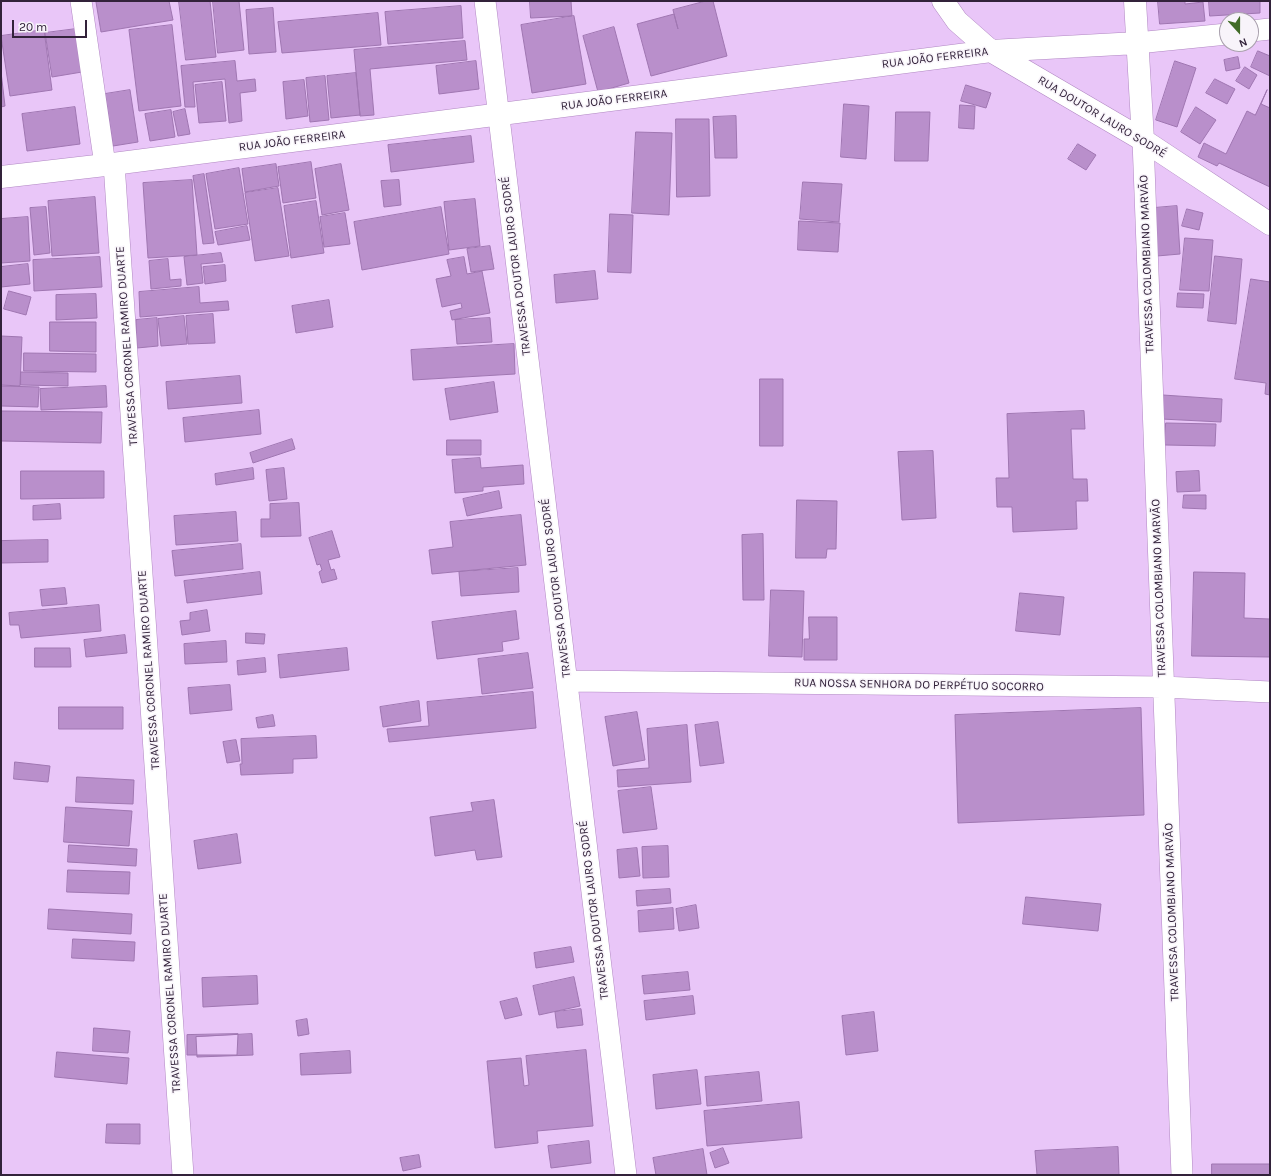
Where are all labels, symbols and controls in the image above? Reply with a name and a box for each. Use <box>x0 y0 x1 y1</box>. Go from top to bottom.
scale bar <box>14 12 89 38</box>
north arrow <box>1219 12 1259 52</box>
text: 20 m <box>19 20 47 34</box>
text: N <box>1237 35 1249 50</box>
street label: RUA JOÃO FERREIRA <box>881 44 989 72</box>
street label: RUA DOUTOR LAURO SODRÉ <box>1035 73 1169 161</box>
street label: RUA JOÃO FERREIRA <box>560 86 668 114</box>
street label: RUA JOÃO FERREIRA <box>238 127 346 155</box>
street label: TRAVESSA COLOMBIANO MARVÃO <box>1137 175 1157 353</box>
street label: TRAVESSA DOUTOR LAURO SODRÉ <box>498 176 534 356</box>
street label: TRAVESSA CORONEL RAMIRO DUARTE <box>113 246 141 446</box>
street label: TRAVESSA DOUTOR LAURO SODRÉ <box>538 498 574 678</box>
street label: TRAVESSA COLOMBIANO MARVÃO <box>1149 499 1169 677</box>
street label: TRAVESSA CORONEL RAMIRO DUARTE <box>135 570 163 770</box>
street label: RUA NOSSA SENHORA DO PERPÉTUO SOCORRO <box>794 676 1044 694</box>
street label: TRAVESSA DOUTOR LAURO SODRÉ <box>576 820 612 1000</box>
street label: TRAVESSA COLOMBIANO MARVÃO <box>1162 823 1182 1001</box>
street label: TRAVESSA CORONEL RAMIRO DUARTE <box>156 893 184 1093</box>

